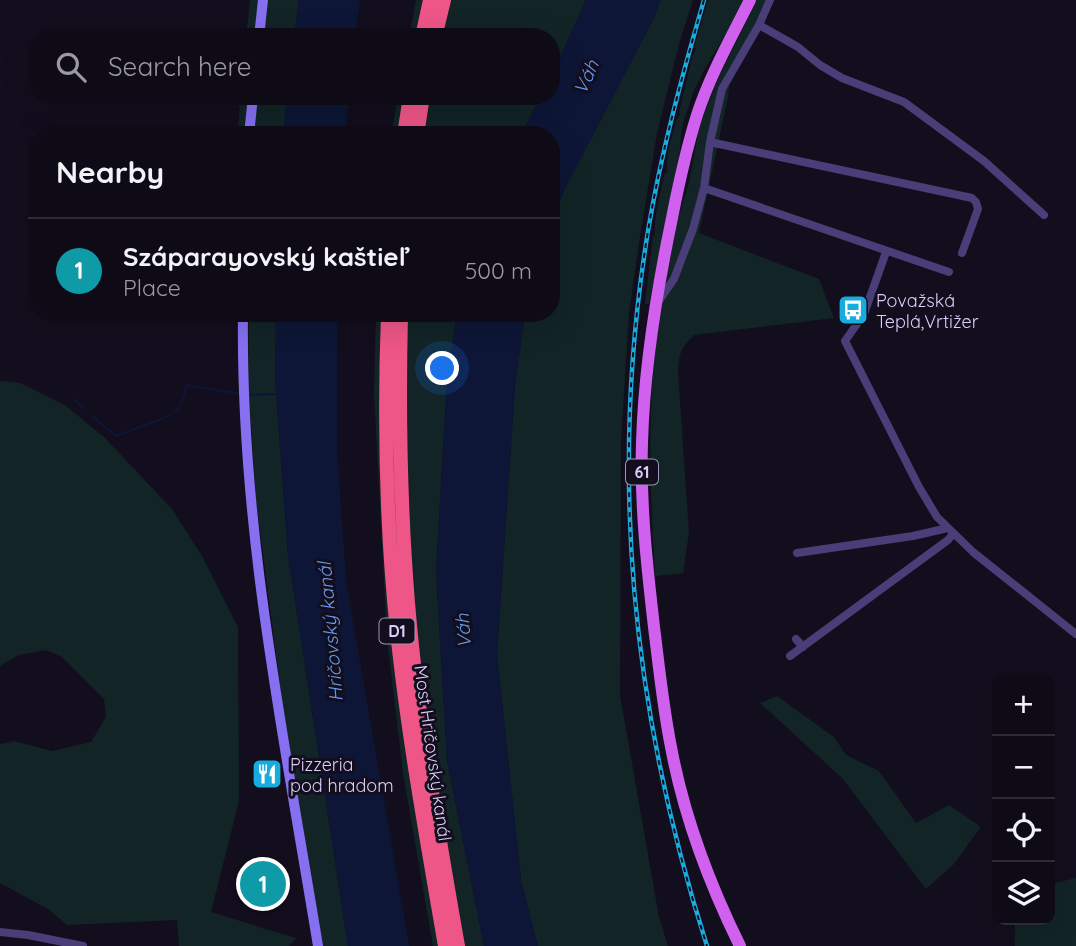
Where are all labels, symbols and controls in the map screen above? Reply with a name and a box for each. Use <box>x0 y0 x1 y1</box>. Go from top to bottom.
search box <box>28 28 560 105</box>
icon: search <box>52 48 90 86</box>
text: Search here <box>108 50 252 83</box>
water label: Váh <box>568 55 605 98</box>
text: Nearby <box>56 153 164 191</box>
text: Száparayovský kaštieľ <box>123 240 407 273</box>
text: 1 <box>75 256 83 285</box>
text: 500 m <box>465 256 532 285</box>
text: Place <box>123 273 181 302</box>
place label: Považská Teplá,Vrtižer <box>876 289 979 333</box>
bus stop icon: Považská Teplá,Vrtižer <box>836 293 870 327</box>
your location <box>425 351 459 385</box>
road number: 61 <box>626 460 658 485</box>
water label: Hričovský kanál <box>312 559 348 703</box>
water label: Váh <box>450 612 476 649</box>
road number: D1 <box>380 618 414 644</box>
street label: Most Hričovský kanál <box>409 663 457 843</box>
map controls <box>992 673 1055 925</box>
button: + <box>992 673 1055 736</box>
button: − <box>992 736 1055 799</box>
place label: Pizzeria pod hradom <box>290 753 394 797</box>
restaurant icon: Pizzeria pod hradom <box>250 757 284 791</box>
button: locate <box>992 799 1055 862</box>
pin: 1 <box>240 858 286 910</box>
button: layers <box>992 862 1055 925</box>

